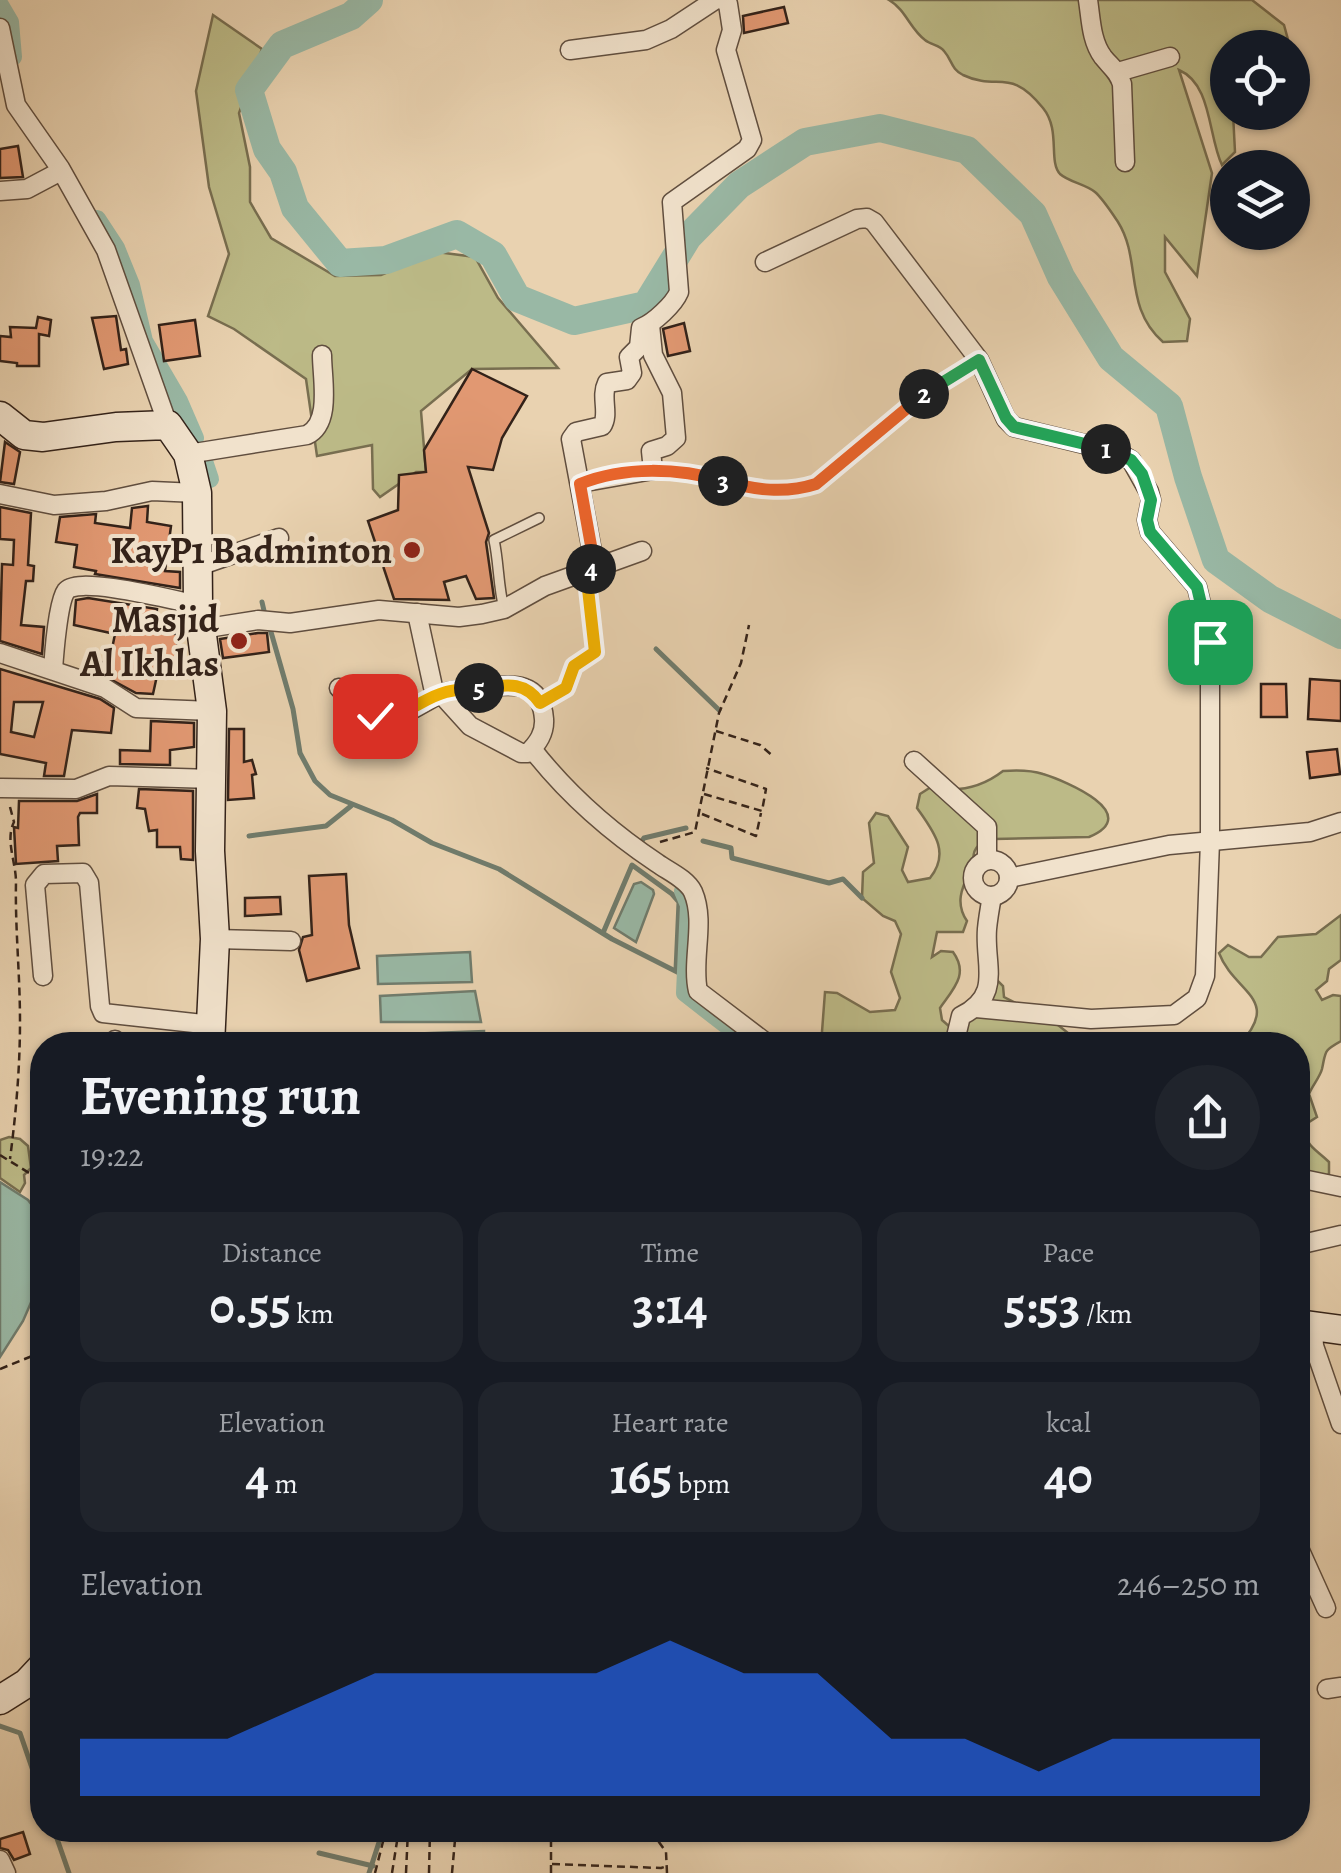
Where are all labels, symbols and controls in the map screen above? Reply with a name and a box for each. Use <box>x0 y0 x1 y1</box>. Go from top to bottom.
map controls <box>1210 30 1310 250</box>
button: locate <box>1210 30 1310 130</box>
button: layers <box>1210 150 1310 250</box>
pin: 2 <box>899 369 949 419</box>
text: 2 <box>917 375 931 413</box>
pin: 1 <box>1081 424 1131 474</box>
text: 1 <box>1101 430 1111 468</box>
pin: 3 <box>698 456 748 506</box>
text: 3 <box>717 462 729 500</box>
place label: KayP1 Badminton <box>110 524 392 576</box>
marker: KayP1 Badminton <box>401 539 423 561</box>
pin: 4 <box>566 544 616 594</box>
text: 4 <box>584 550 598 588</box>
place label: Masjid Al Ikhlas <box>79 593 220 689</box>
pin <box>1168 600 1253 685</box>
icon: arrive <box>1183 615 1238 670</box>
marker: Masjid Al Ikhlas <box>228 630 250 652</box>
pin: 5 <box>454 663 504 713</box>
text: 5 <box>473 669 485 707</box>
pin <box>333 674 418 759</box>
icon: check <box>348 689 403 744</box>
text: Evening run <box>80 1058 361 1133</box>
button: share <box>1155 1065 1260 1170</box>
text: 19:22 <box>80 1133 144 1177</box>
text: Distance <box>221 1234 322 1272</box>
text: Time <box>641 1234 699 1272</box>
text: Pace <box>1042 1234 1094 1272</box>
text: 0.55 <box>209 1272 291 1340</box>
text: 3:14 <box>633 1272 707 1340</box>
text: 5:53 <box>1004 1272 1080 1340</box>
text: km <box>291 1295 334 1333</box>
text: /km <box>1080 1295 1132 1333</box>
text: Elevation <box>218 1404 325 1442</box>
text: Heart rate <box>612 1404 728 1442</box>
text: kcal <box>1046 1404 1091 1442</box>
text: 4 <box>245 1442 269 1510</box>
text: 165 <box>610 1442 672 1510</box>
text: 40 <box>1044 1442 1093 1510</box>
text: m <box>269 1465 298 1503</box>
text: bpm <box>672 1465 730 1503</box>
text: Elevation <box>80 1562 203 1606</box>
text: 246–250 m <box>1117 1562 1260 1606</box>

